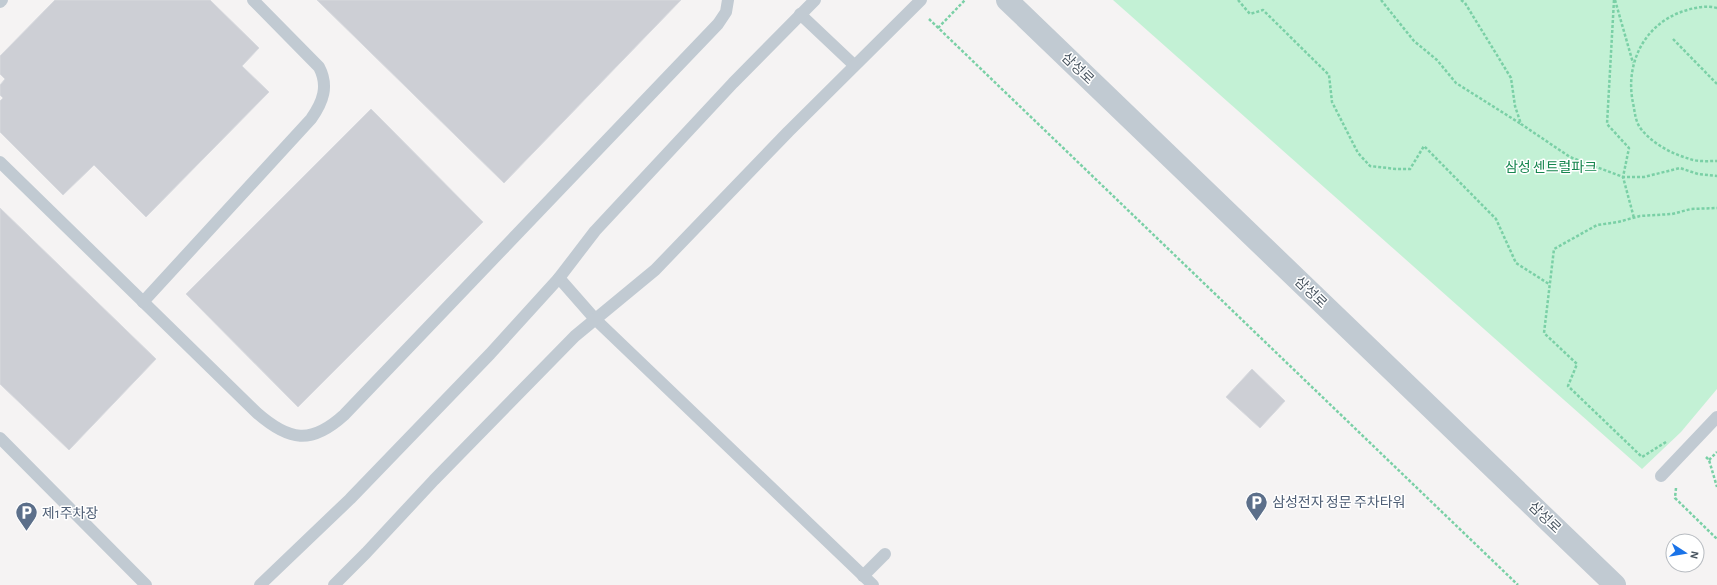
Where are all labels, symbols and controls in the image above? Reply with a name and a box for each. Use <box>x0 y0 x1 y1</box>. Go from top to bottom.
street label: 삼성로 <box>1059 50 1097 87</box>
park label: 삼성 센트럴파크 <box>1505 160 1597 175</box>
street label: 삼성로 <box>1292 274 1330 311</box>
parking icon: 삼성전자 정문 주차타워 <box>1243 489 1269 522</box>
place label: 삼성전자 정문 주차타워 <box>1272 495 1405 510</box>
street label: 삼성로 <box>1526 499 1564 536</box>
parking icon: 제1주차장 <box>13 500 39 533</box>
place label: 제1주차장 <box>42 506 98 521</box>
north arrow <box>1665 533 1705 573</box>
text: N <box>1688 550 1700 560</box>

